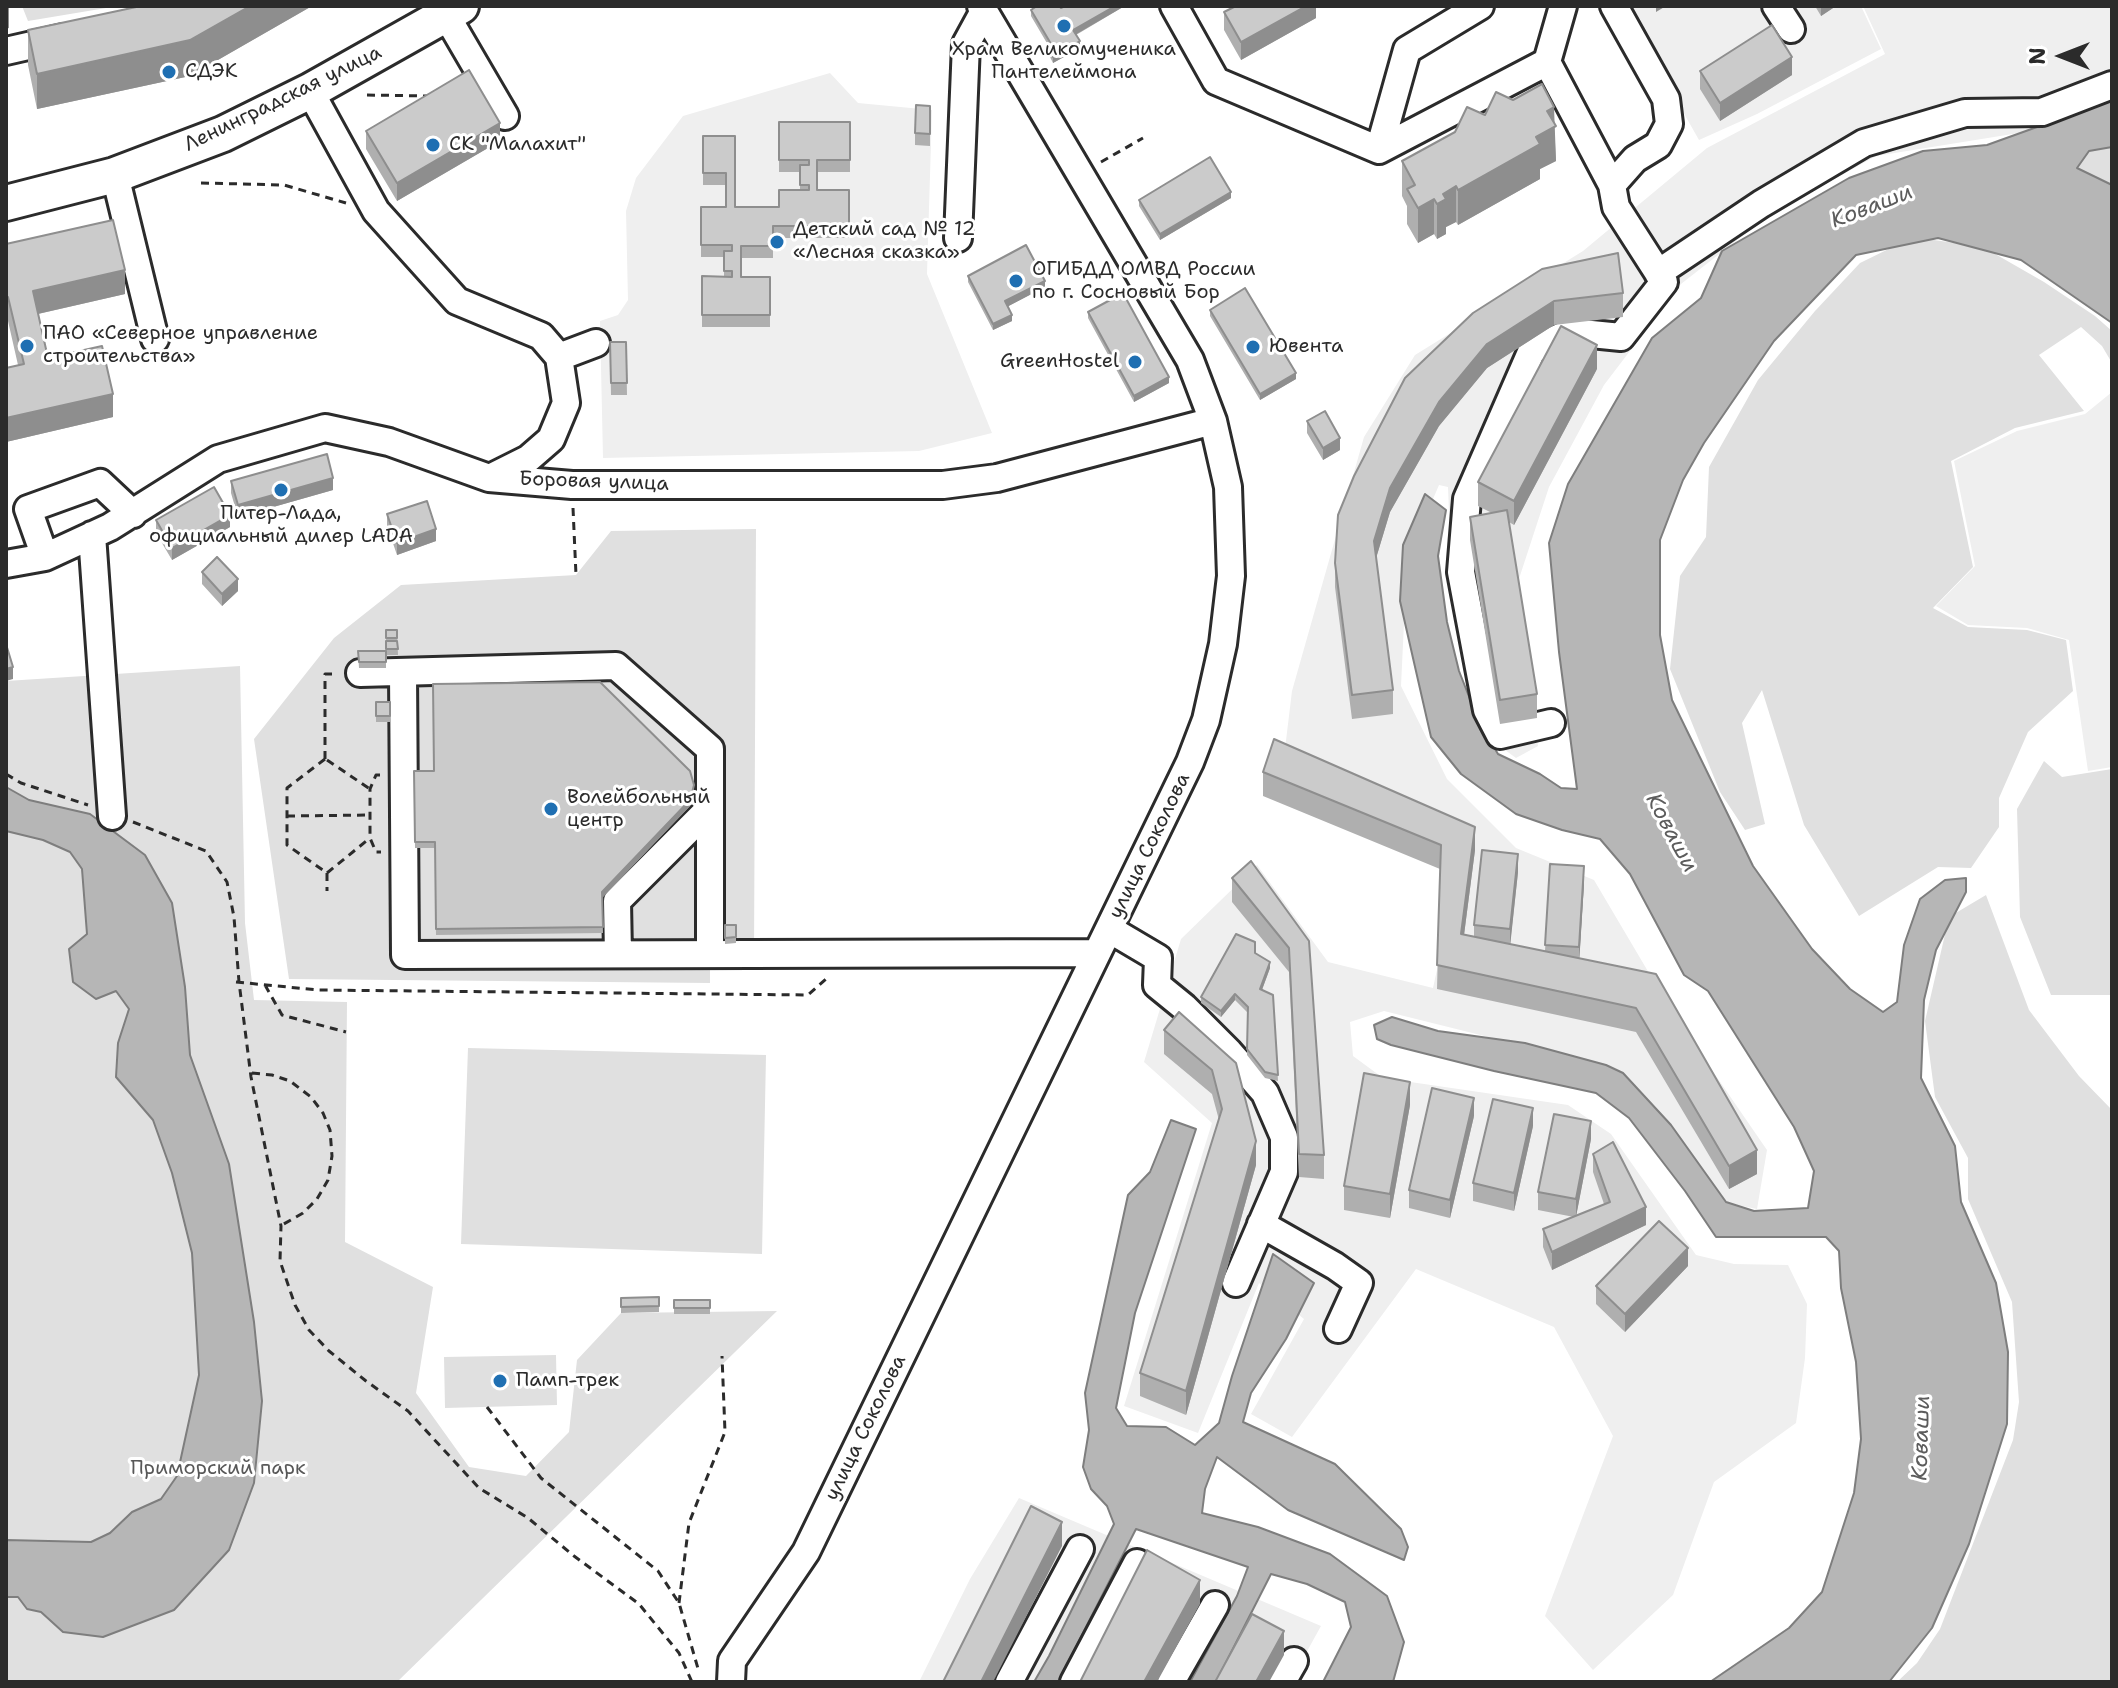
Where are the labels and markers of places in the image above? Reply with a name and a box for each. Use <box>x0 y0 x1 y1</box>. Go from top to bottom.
marker: Храм Великомученика Пантелеймона <box>1055 17 1073 35</box>
place label: Храм Великомученика Пантелеймона <box>952 38 1176 85</box>
place label: СДЭК <box>185 60 238 84</box>
marker: СДЭК <box>160 63 178 81</box>
place label: СК "Малахит" <box>449 133 586 157</box>
marker: СК "Малахит" <box>424 136 442 154</box>
place label: Детский сад № 12 «Лесная сказка» <box>793 218 975 265</box>
marker: Детский сад № 12 «Лесная сказка» <box>768 233 786 251</box>
place label: ОГИБДД ОМВД России по г. Сосновый Бор <box>1032 258 1256 305</box>
marker: ОГИБДД ОМВД России по г. Сосновый Бор <box>1007 272 1025 290</box>
place label: ПАО «Северное управление строительства» <box>43 322 318 369</box>
place label: Ювента <box>1269 335 1343 359</box>
marker: ПАО «Северное управление строительства» <box>18 337 36 355</box>
marker: Ювента <box>1244 338 1262 356</box>
place label: GreenHostel <box>1000 350 1119 374</box>
marker: GreenHostel <box>1126 353 1144 371</box>
marker: Питер-Лада, официальный дилер LADA <box>272 481 290 499</box>
place label: Питер-Лада, официальный дилер LADA <box>149 502 413 549</box>
place label: Волейбольный центр <box>567 786 710 833</box>
marker: Волейбольный центр <box>542 800 560 818</box>
place label: Памп-трек <box>516 1369 619 1393</box>
marker: Памп-трек <box>491 1372 509 1390</box>

